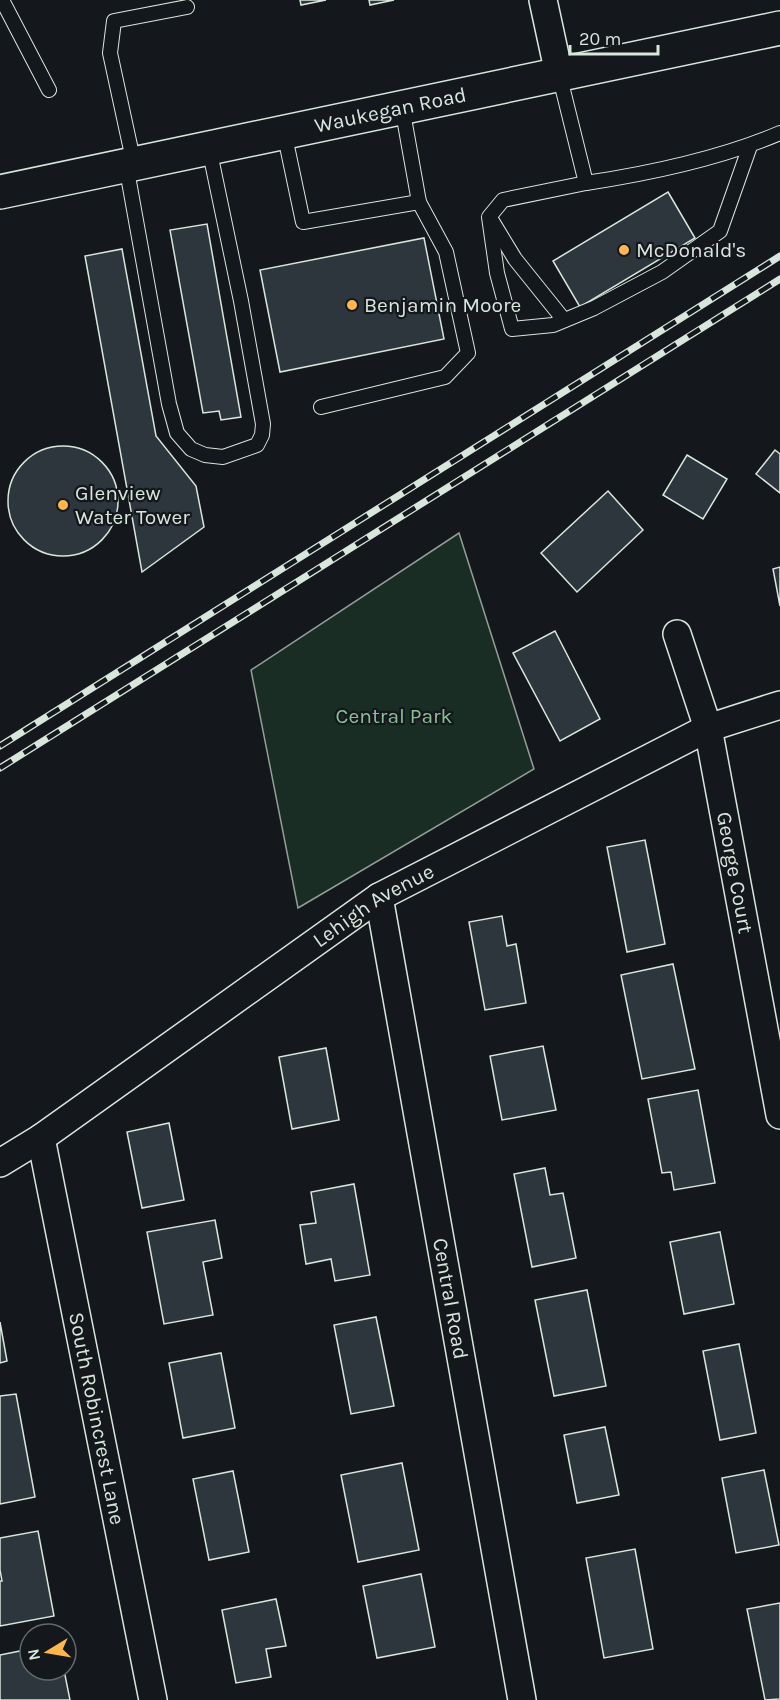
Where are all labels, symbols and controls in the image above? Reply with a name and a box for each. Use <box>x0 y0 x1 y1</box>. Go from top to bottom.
scale bar <box>570 18 658 56</box>
text: 20 m <box>579 28 621 50</box>
street label: Waukegan Road <box>312 82 469 138</box>
place label: McDonald's <box>636 238 746 262</box>
marker: McDonald's <box>617 243 631 257</box>
place label: Benjamin Moore <box>364 293 521 317</box>
marker: Benjamin Moore <box>345 298 359 312</box>
place label: Glenview Water Tower <box>75 481 190 529</box>
marker: Glenview Water Tower <box>56 498 70 512</box>
park label: Central Park <box>336 704 453 728</box>
street label: George Court <box>712 810 758 935</box>
street label: Lehigh Avenue <box>308 859 438 952</box>
street label: Central Road <box>428 1236 473 1361</box>
street label: South Robincrest Lane <box>64 1310 130 1527</box>
north arrow <box>18 1622 78 1682</box>
text: N <box>23 1647 44 1662</box>

